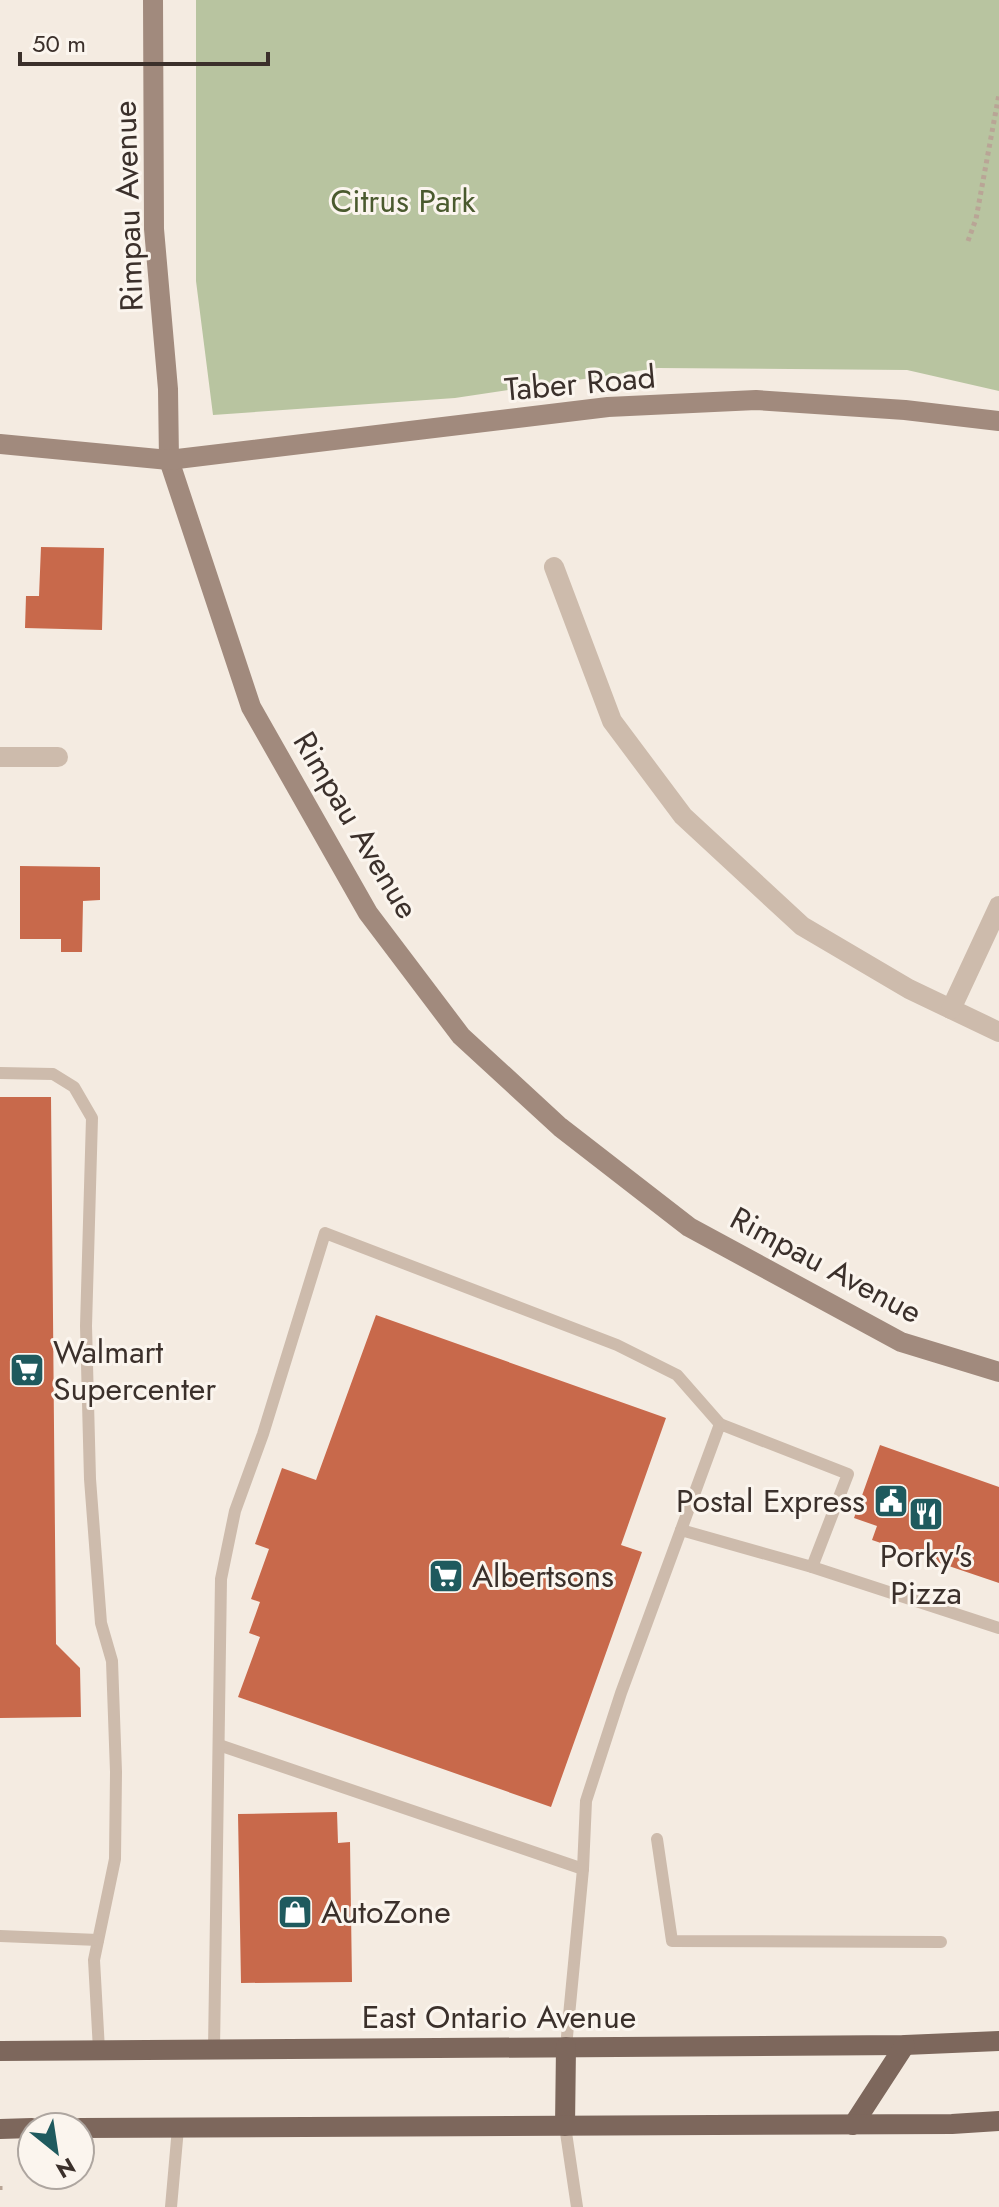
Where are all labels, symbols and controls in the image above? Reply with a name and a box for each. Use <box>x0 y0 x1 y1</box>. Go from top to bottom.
scale bar <box>20 16 268 66</box>
text: 50 m <box>32 26 86 61</box>
street label: Rimpau Avenue <box>101 100 155 312</box>
park label: Citrus Park <box>330 178 477 224</box>
street label: Taber Road <box>503 353 657 413</box>
street label: Rimpau Avenue <box>282 723 430 927</box>
street label: Rimpau Avenue <box>722 1195 930 1335</box>
place label: Walmart Supercenter <box>53 1329 216 1412</box>
supermarket icon: Walmart Supercenter <box>8 1351 46 1389</box>
place label: Postal Express <box>676 1478 865 1524</box>
public building icon: Postal Express <box>872 1482 910 1520</box>
restaurant icon: Porky's Pizza <box>907 1495 945 1533</box>
place label: Porky's Pizza <box>880 1533 972 1616</box>
place label: Albertsons <box>472 1553 614 1599</box>
supermarket icon: Albertsons <box>427 1557 465 1595</box>
place label: AutoZone <box>321 1889 451 1935</box>
shop icon: AutoZone <box>276 1893 314 1931</box>
street label: East Ontario Avenue <box>362 1994 636 2040</box>
north arrow <box>16 2111 96 2191</box>
text: N <box>50 2150 82 2187</box>

